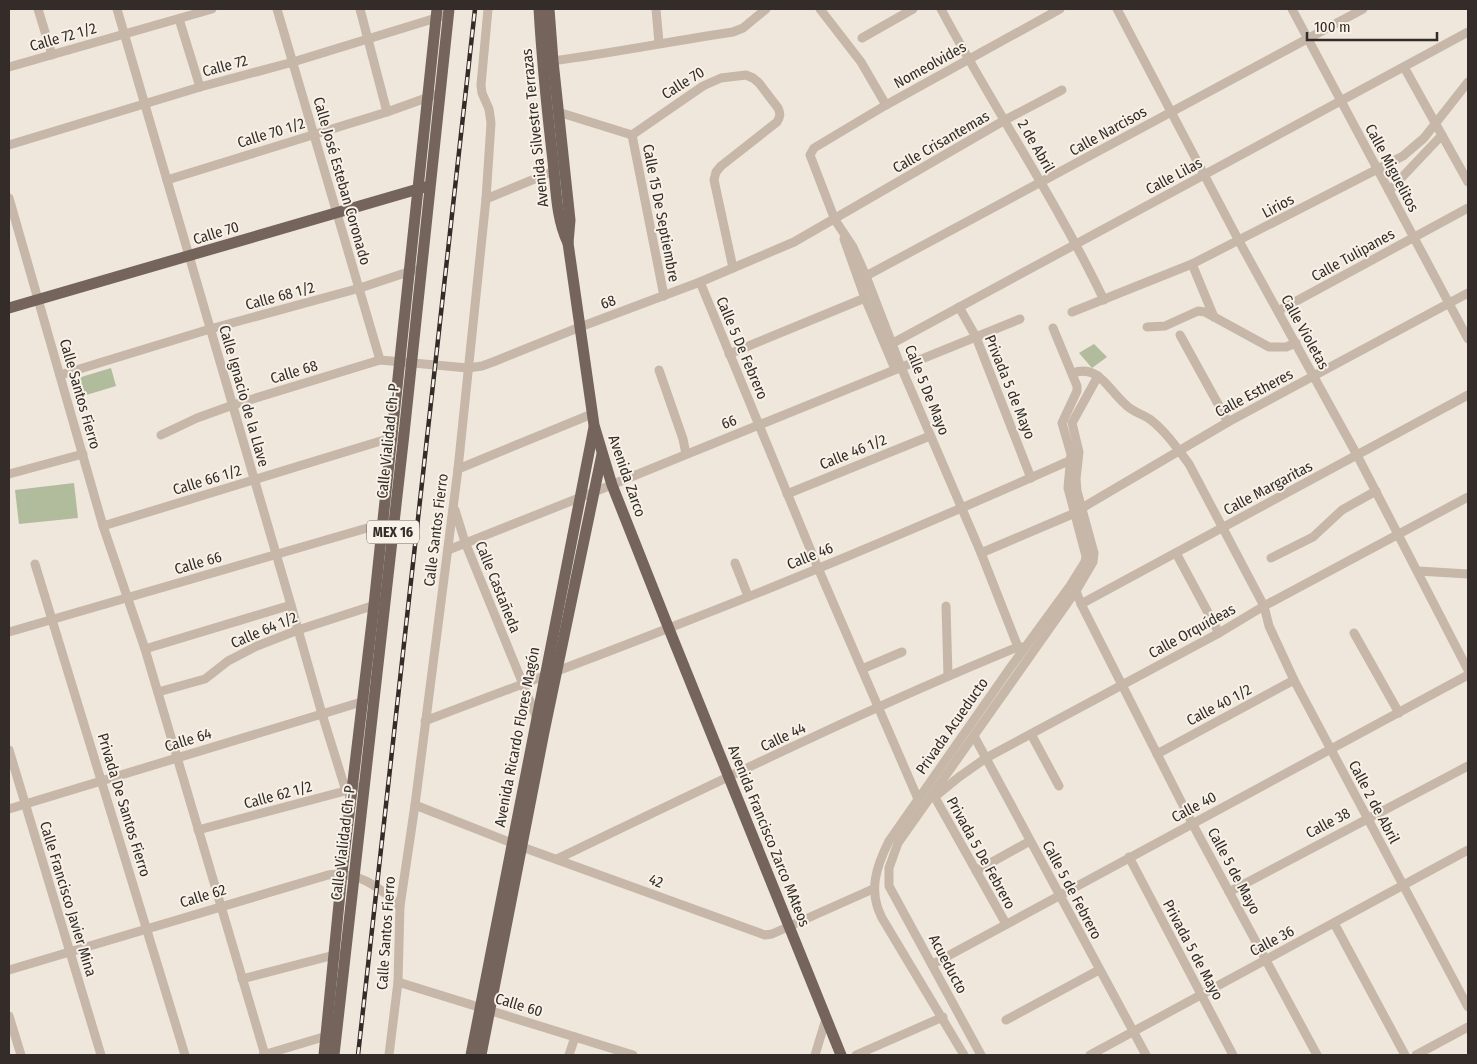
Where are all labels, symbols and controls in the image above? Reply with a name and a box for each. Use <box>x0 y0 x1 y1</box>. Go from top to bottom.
scale bar <box>1307 10 1437 42</box>
text: 100 m <box>1314 18 1351 36</box>
street label: Calle 72 1/2 <box>28 19 99 55</box>
street label: Nomeolvides <box>891 38 969 92</box>
street label: Avenida Silvestre Terrazas <box>518 48 552 208</box>
street label: Calle 72 <box>200 51 250 81</box>
street label: Calle 70 <box>658 63 708 103</box>
street label: Calle José Esteban Coronado <box>309 95 375 267</box>
street label: Calle Narcisos <box>1066 102 1150 160</box>
street label: Calle Crisantemas <box>889 107 993 177</box>
street label: Calle 70 1/2 <box>235 114 307 152</box>
street label: 2 de Abril <box>1014 116 1058 176</box>
street label: Calle Miguelitos <box>1361 121 1423 215</box>
street label: Calle 15 De Septiembre <box>639 143 683 283</box>
street label: Calle Lilas <box>1143 154 1205 198</box>
street label: Lirios <box>1259 190 1297 222</box>
street label: Calle 70 <box>191 217 241 249</box>
street label: Calle Tulipanes <box>1308 225 1398 285</box>
street label: Calle 68 1/2 <box>243 278 317 314</box>
street label: 68 <box>598 291 618 313</box>
street label: Calle Violetas <box>1277 292 1333 372</box>
street label: Calle 5 De Febrero <box>712 294 772 402</box>
street label: Calle Ignacio de la Llave <box>215 323 273 469</box>
street label: Privada 5 de Mayo <box>981 332 1039 442</box>
street label: Calle Santos Fierro <box>56 337 104 451</box>
street label: Calle 5 De Mayo <box>901 342 953 438</box>
street label: Calle 68 <box>268 356 320 388</box>
street label: Calle Estheres <box>1212 365 1296 421</box>
street label: Calle Vialidad Ch-P <box>373 382 403 499</box>
street label: 66 <box>719 411 739 433</box>
street label: Calle 46 1/2 <box>817 430 889 474</box>
street label: Avenida Zarco <box>605 433 649 519</box>
street label: Calle Margaritas <box>1220 457 1316 519</box>
street label: Calle 66 1/2 <box>171 461 244 499</box>
street label: Calle Santos Fierro <box>420 472 452 588</box>
road number: MEX 16 <box>367 520 419 544</box>
street label: Calle Castañeda <box>471 538 525 636</box>
street label: Calle 46 <box>784 539 836 573</box>
street label: Calle 66 <box>172 548 224 578</box>
street label: Calle Orquídeas <box>1146 600 1238 662</box>
street label: Calle 64 1/2 <box>228 608 300 652</box>
street label: Avenida Ricardo Flores Magón <box>491 645 543 829</box>
street label: Privada Acueducto <box>912 674 992 778</box>
street label: Calle 40 1/2 <box>1183 680 1255 730</box>
street label: Calle 44 <box>757 719 809 755</box>
street label: Calle 64 <box>162 724 214 756</box>
street label: Privada De Santos Fierro <box>94 731 154 879</box>
street label: Avenida Francisco Zarco MAteos <box>724 743 814 929</box>
street label: Calle 2 de Abril <box>1345 757 1403 847</box>
street label: Calle 62 1/2 <box>242 777 314 813</box>
street label: Calle Vialidad Ch-P <box>327 784 359 901</box>
street label: Calle 40 <box>1168 788 1220 826</box>
street label: Privada 5 De Febrero <box>943 794 1019 912</box>
street label: Calle 38 <box>1303 804 1353 842</box>
street label: Calle Francisco Javier Mina <box>36 819 100 979</box>
street label: Calle 5 de Mayo <box>1204 825 1264 917</box>
street label: Calle 5 de Febrero <box>1038 838 1106 943</box>
street label: 42 <box>646 870 666 892</box>
street label: Calle Santos Fierro <box>373 875 399 990</box>
street label: Calle 62 <box>178 880 229 912</box>
street label: Privada 5 de Mayo <box>1159 897 1227 1003</box>
street label: Calle 36 <box>1247 922 1297 960</box>
street label: Acueducto <box>925 931 971 997</box>
street label: Calle 60 <box>493 989 545 1021</box>

